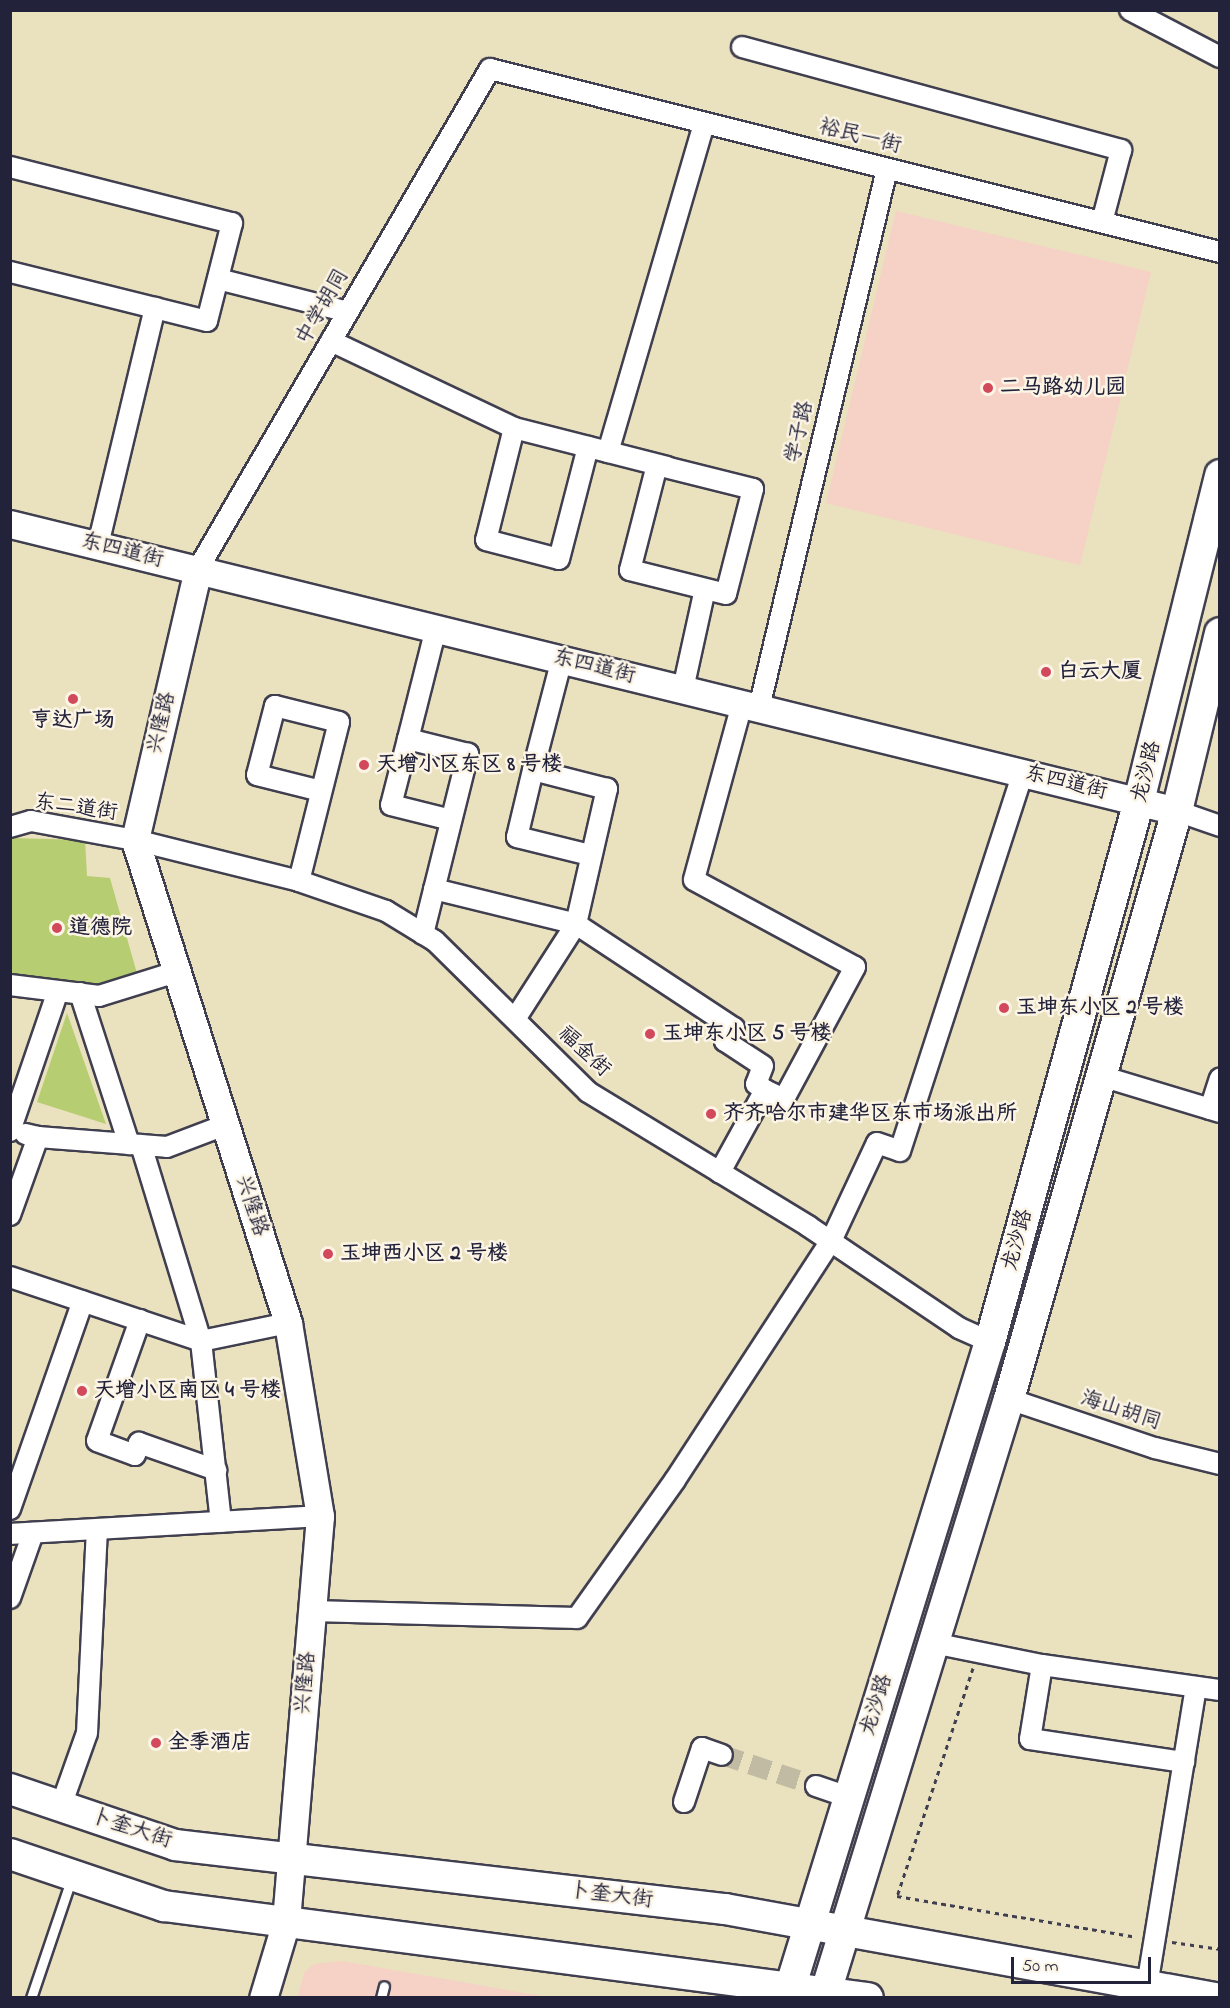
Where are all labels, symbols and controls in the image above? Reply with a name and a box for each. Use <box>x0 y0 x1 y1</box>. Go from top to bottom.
street label: 裕民一街 <box>816 115 904 159</box>
street label: 中学胡同 <box>291 264 355 350</box>
place label: 二马路幼儿园 <box>1000 375 1126 401</box>
marker: 二马路幼儿园 <box>981 381 995 395</box>
street label: 学子路 <box>781 398 819 466</box>
street label: 东四道街 <box>78 529 166 573</box>
street label: 东四道街 <box>550 645 638 689</box>
place label: 白云大厦 <box>1058 659 1142 685</box>
marker: 白云大厦 <box>1039 665 1053 679</box>
street label: 兴隆路 <box>143 689 181 757</box>
marker: 亨达广场 <box>66 692 80 706</box>
place label: 亨达广场 <box>31 708 115 734</box>
street label: 龙沙路 <box>1127 738 1167 806</box>
place label: 天增小区东区 8 号楼 <box>376 752 562 778</box>
marker: 天增小区东区 8 号楼 <box>357 758 371 772</box>
street label: 东四道街 <box>1022 761 1110 805</box>
street label: 东二道街 <box>33 790 119 826</box>
place label: 道德院 <box>69 915 132 941</box>
marker: 道德院 <box>50 921 64 935</box>
place label: 玉坤东小区 2 号楼 <box>1016 995 1184 1021</box>
marker: 玉坤东小区 2 号楼 <box>997 1001 1011 1015</box>
street label: 福金街 <box>552 1021 616 1083</box>
place label: 玉坤东小区 5 号楼 <box>662 1021 832 1047</box>
marker: 玉坤东小区 5 号楼 <box>643 1027 657 1041</box>
place label: 齐齐哈尔市建华区东市场派出所 <box>723 1101 1017 1127</box>
marker: 齐齐哈尔市建华区东市场派出所 <box>704 1107 718 1121</box>
street label: 兴隆路 <box>229 1172 273 1240</box>
street label: 龙沙路 <box>998 1206 1038 1274</box>
place label: 玉坤西小区 2 号楼 <box>340 1241 508 1267</box>
marker: 玉坤西小区 2 号楼 <box>321 1247 335 1261</box>
place label: 天增小区南区 4 号楼 <box>94 1378 281 1404</box>
marker: 天增小区南区 4 号楼 <box>75 1384 89 1398</box>
street label: 海山胡同 <box>1077 1386 1165 1436</box>
street label: 兴隆路 <box>291 1651 321 1715</box>
street label: 龙沙路 <box>856 1671 898 1739</box>
place label: 全季酒店 <box>168 1730 252 1756</box>
marker: 全季酒店 <box>149 1736 163 1750</box>
street label: 卜奎大街 <box>87 1804 175 1854</box>
street label: 卜奎大街 <box>568 1878 654 1914</box>
scale bar <box>1014 1945 1154 1983</box>
text: 50 m <box>1022 1954 1059 1980</box>

